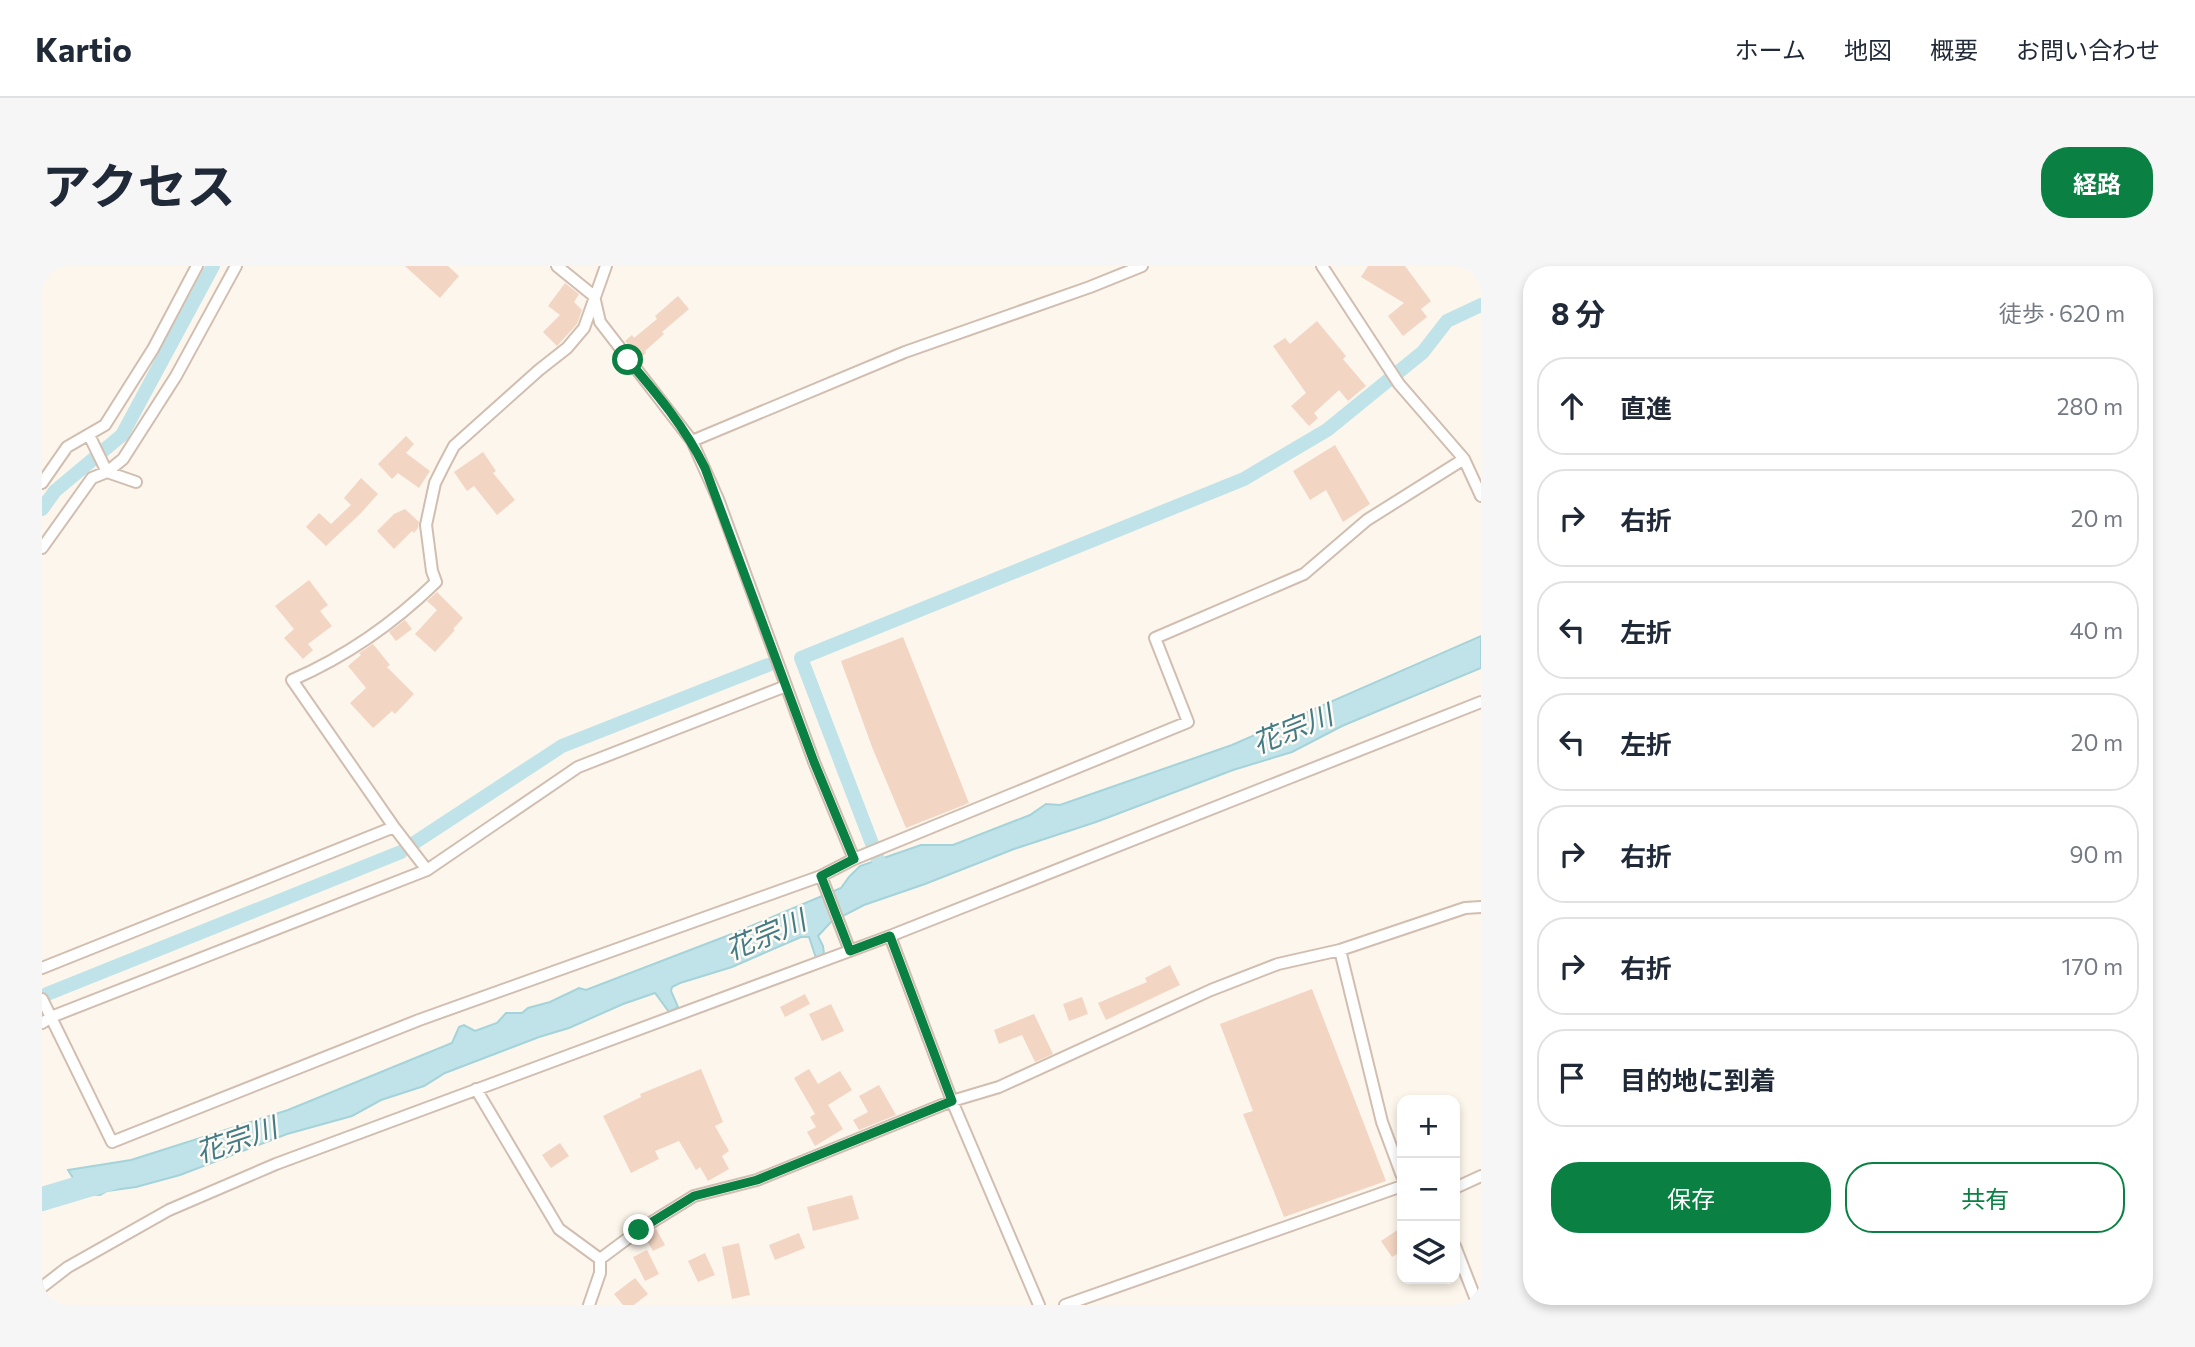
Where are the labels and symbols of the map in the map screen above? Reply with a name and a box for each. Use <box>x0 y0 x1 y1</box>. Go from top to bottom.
route start <box>612 344 643 375</box>
water label: 花宗川 <box>1247 695 1340 759</box>
water label: 花宗川 <box>720 901 813 966</box>
water label: 花宗川 <box>191 1108 284 1169</box>
route end <box>623 1214 654 1245</box>

